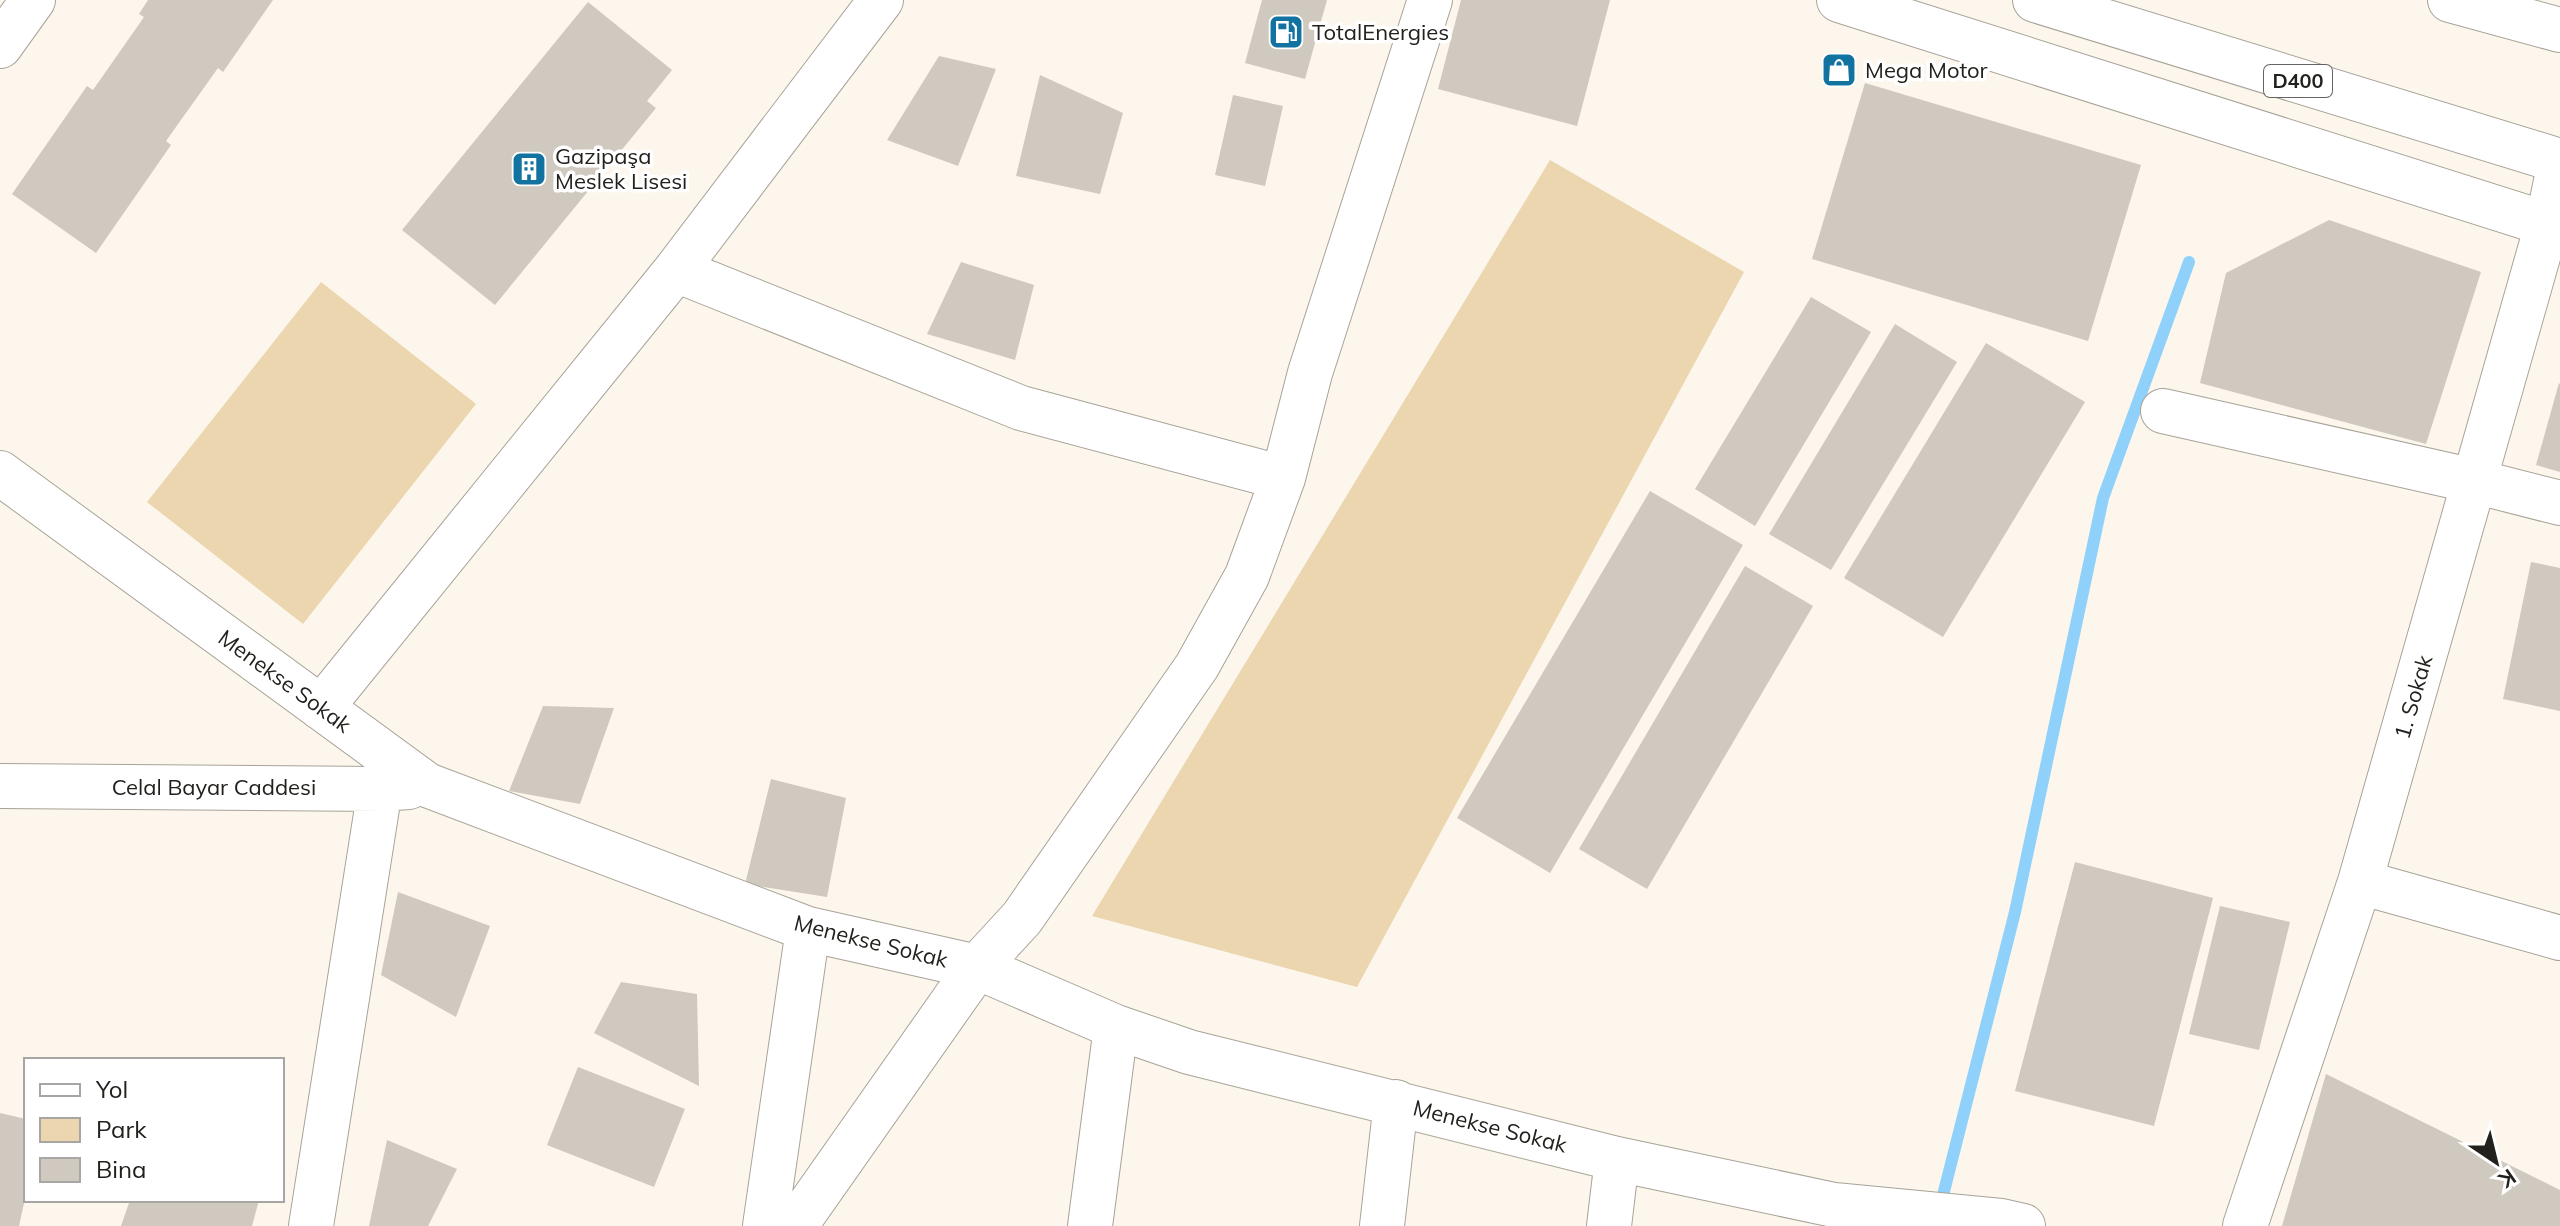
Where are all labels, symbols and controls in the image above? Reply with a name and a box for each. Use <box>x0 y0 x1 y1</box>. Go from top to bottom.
fuel station icon: TotalEnergies <box>1267 13 1305 51</box>
place label: TotalEnergies <box>1312 18 1449 46</box>
shop icon: Mega Motor <box>1820 51 1858 89</box>
place label: Mega Motor <box>1865 56 1988 84</box>
road number: D400 <box>2264 65 2332 97</box>
place label: Gazipaşa Meslek Lisesi <box>555 142 687 195</box>
building icon: Gazipaşa Meslek Lisesi <box>510 150 548 188</box>
street label: Menekse Sokak <box>213 623 357 739</box>
street label: 1. Sokak <box>2388 651 2438 742</box>
street label: Celal Bayar Caddesi <box>112 773 316 801</box>
street label: Menekse Sokak <box>791 908 951 974</box>
legend <box>24 1058 284 1202</box>
text: Yol <box>95 1074 128 1104</box>
street label: Menekse Sokak <box>1410 1093 1570 1159</box>
text: Park <box>96 1114 147 1144</box>
north arrow <box>2456 1122 2536 1202</box>
text: Bina <box>96 1154 147 1184</box>
text: K <box>2492 1163 2522 1195</box>

